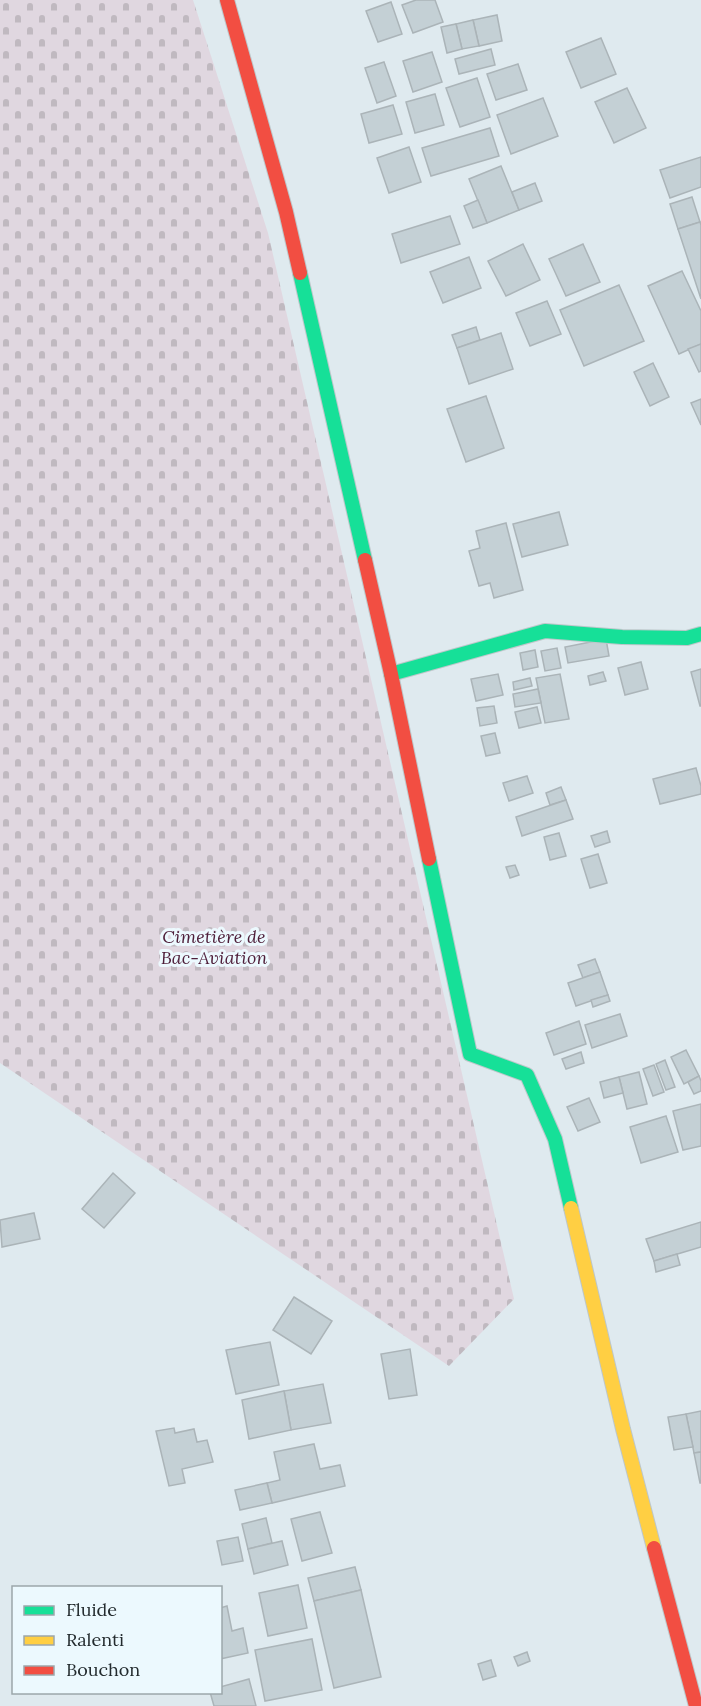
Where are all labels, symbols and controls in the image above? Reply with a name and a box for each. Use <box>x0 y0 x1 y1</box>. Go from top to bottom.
park label: Cimetière de Bac-Aviation <box>161 925 267 969</box>
legend <box>12 1586 222 1694</box>
text: Fluide <box>66 1598 117 1621</box>
text: Ralenti <box>66 1628 124 1651</box>
text: Bouchon <box>66 1658 140 1681</box>

